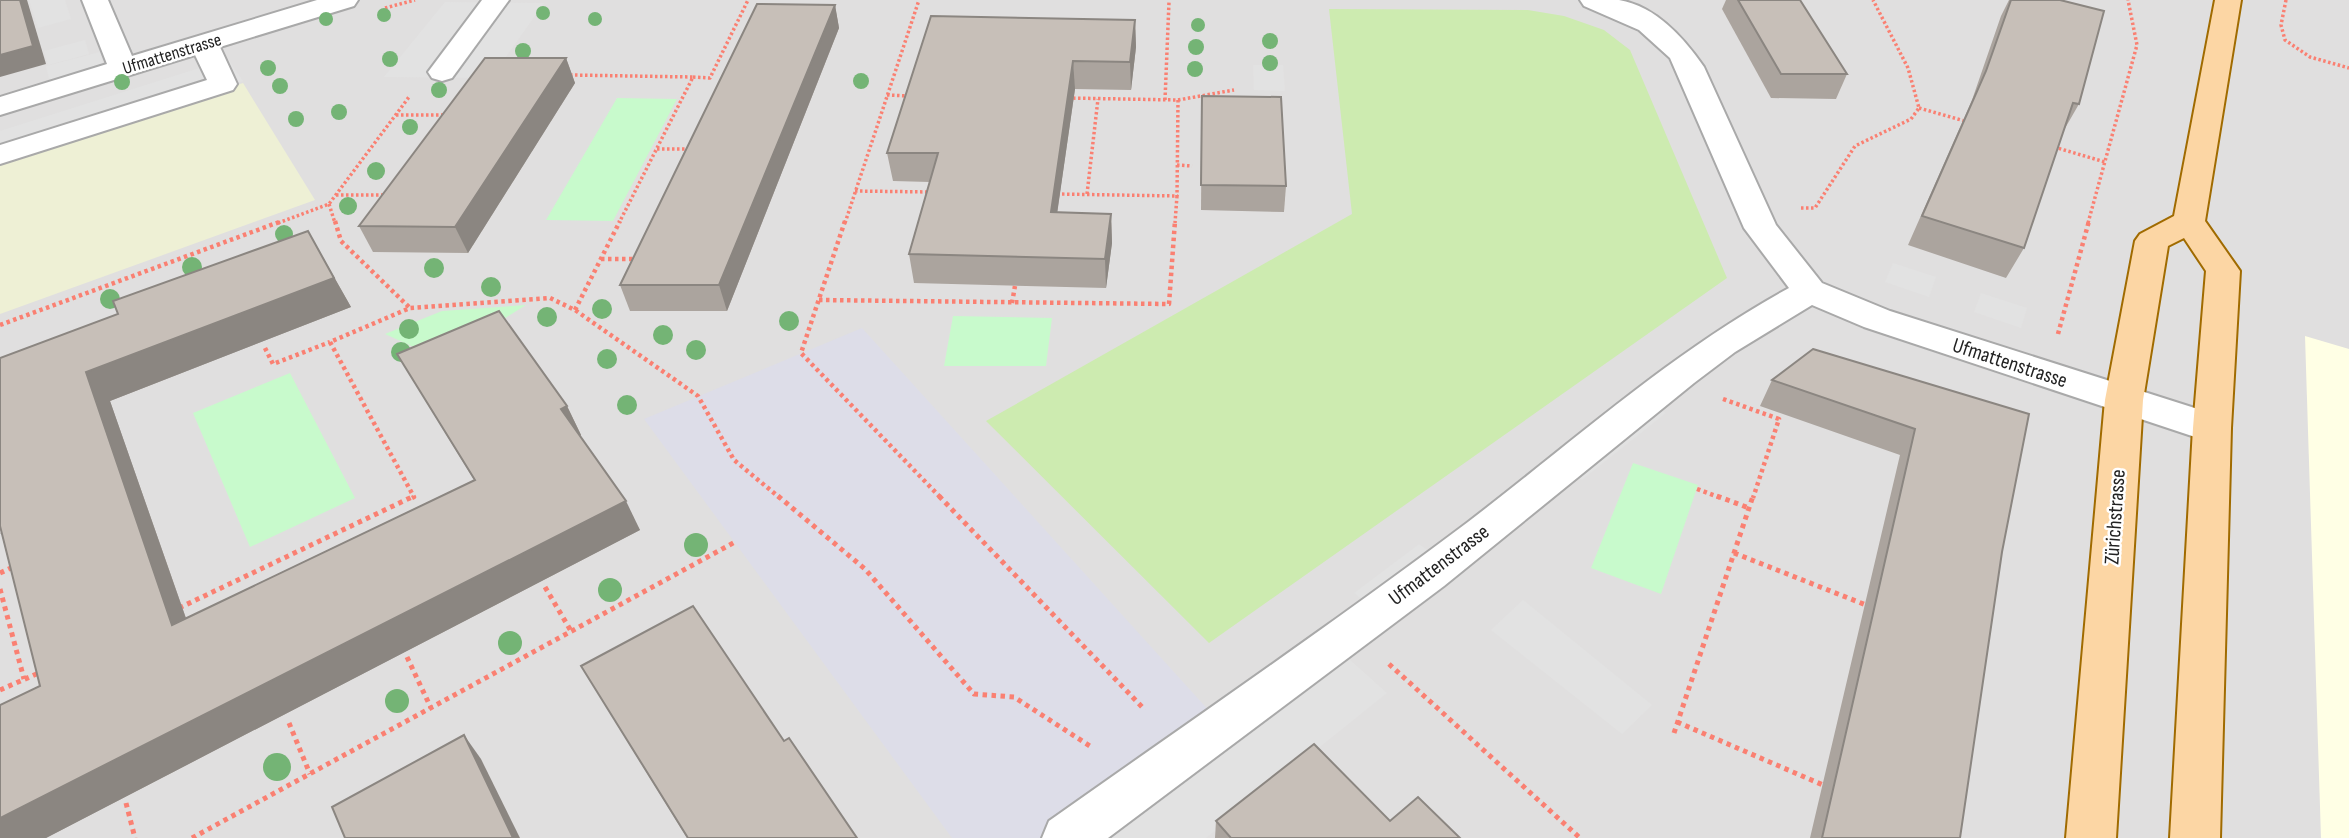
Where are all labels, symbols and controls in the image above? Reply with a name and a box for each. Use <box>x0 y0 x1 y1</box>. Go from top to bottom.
street label: Ufmattenstrasse <box>120 29 224 79</box>
street label: Ufmattenstrasse <box>1950 333 2070 393</box>
street label: Zürichstrasse <box>2099 468 2131 566</box>
street label: Ufmattenstrasse <box>1384 519 1494 611</box>

